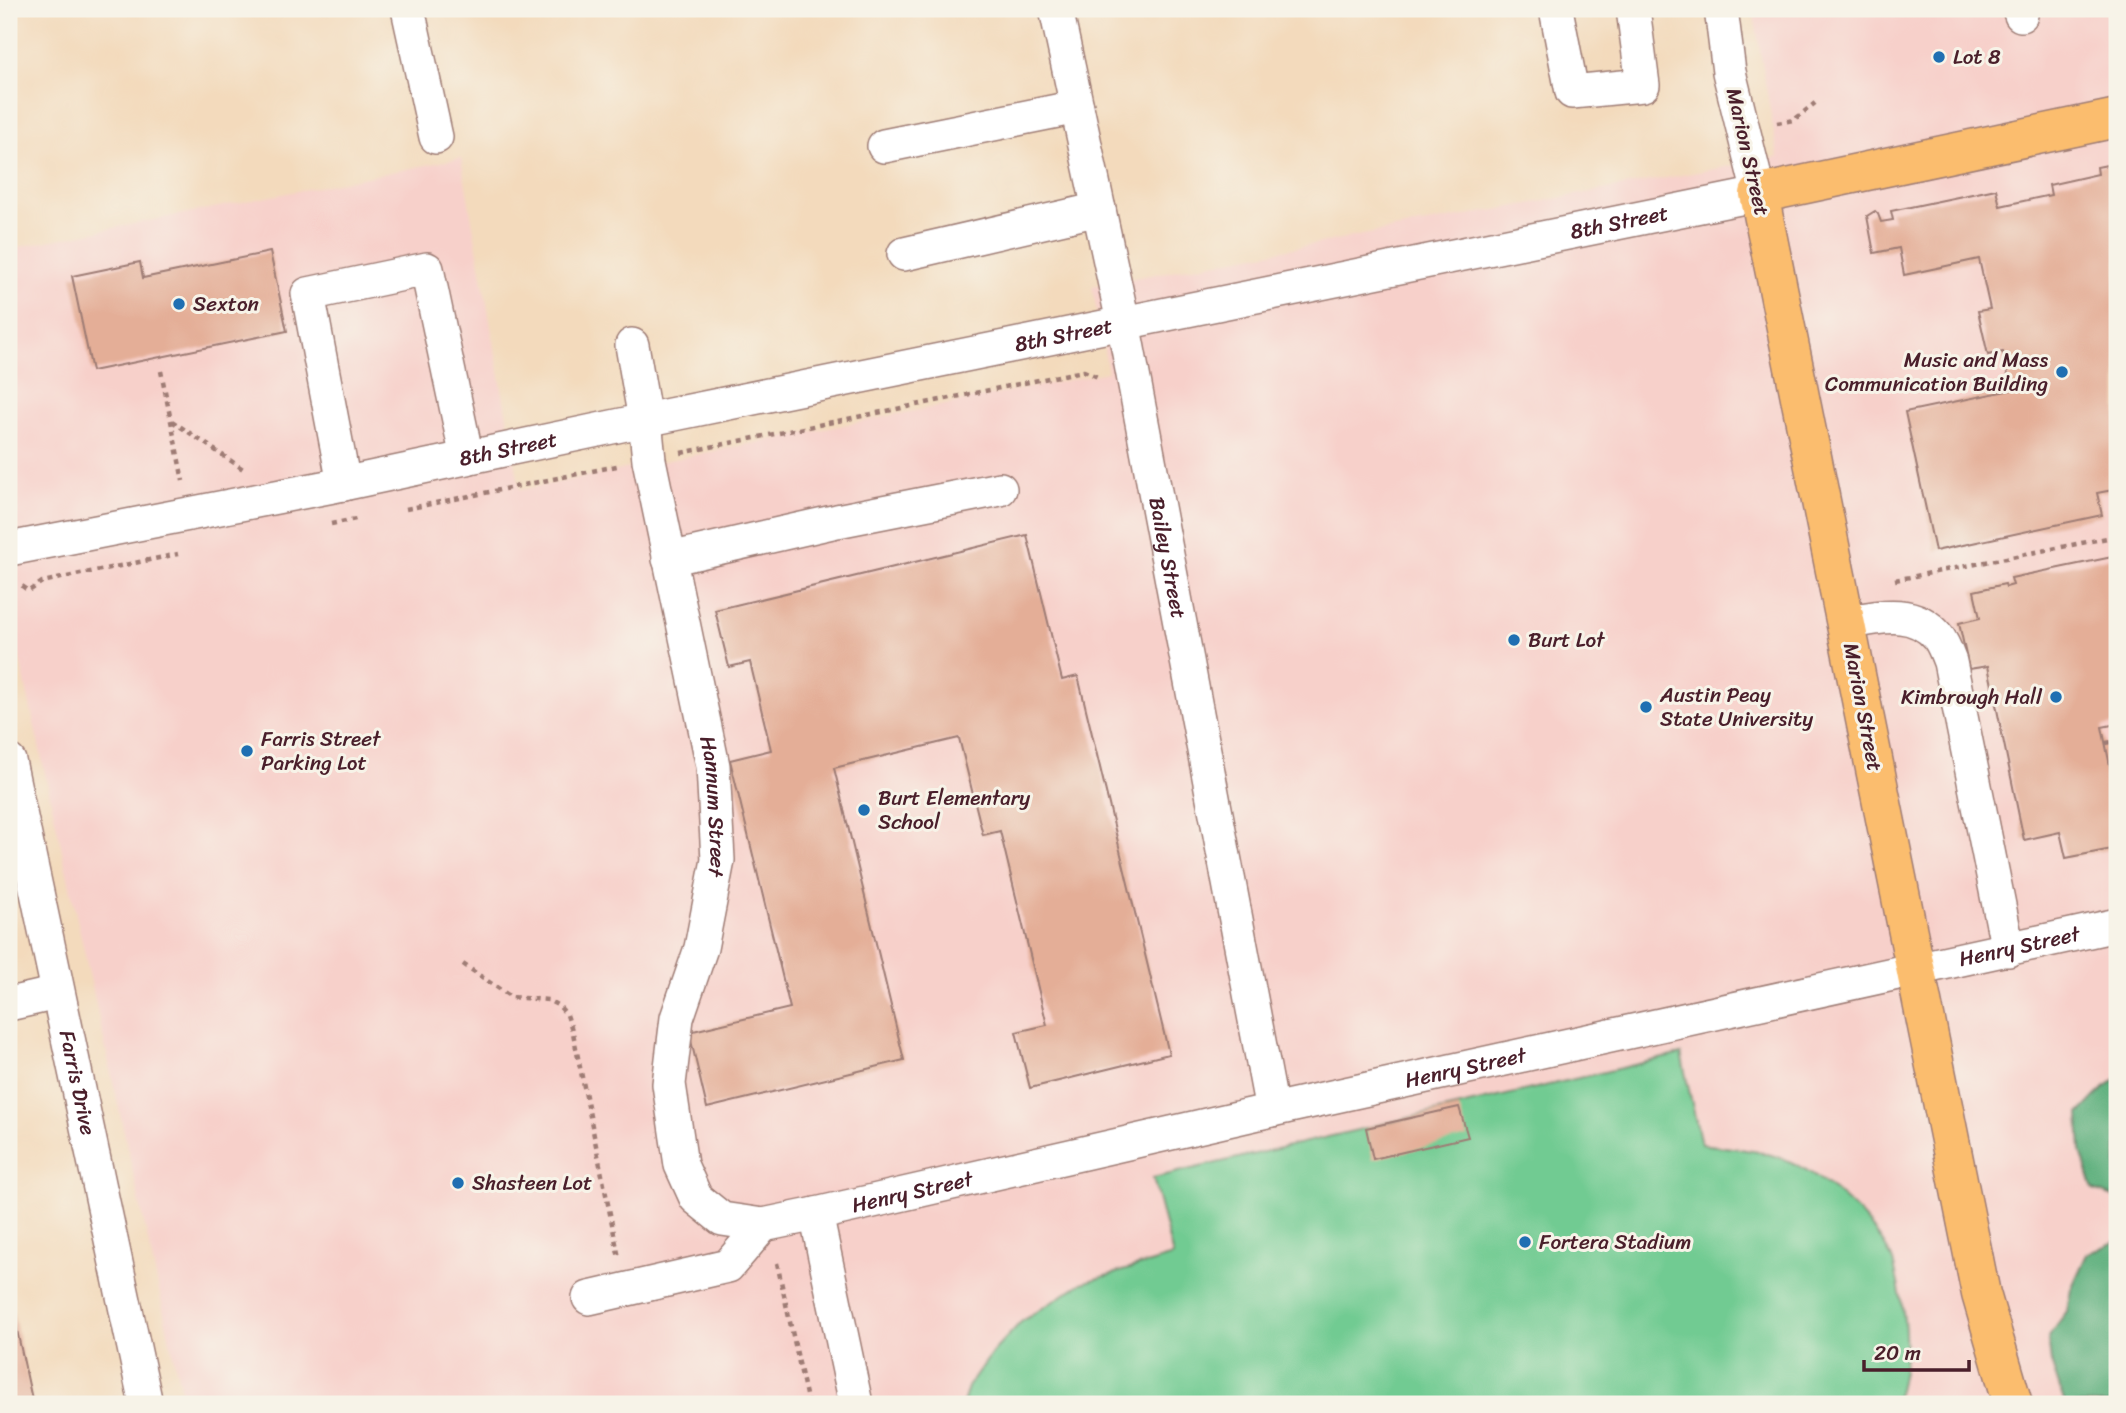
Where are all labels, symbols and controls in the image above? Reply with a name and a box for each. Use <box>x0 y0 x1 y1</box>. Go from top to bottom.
place label: Lot 8 <box>1953 38 2001 76</box>
marker: Lot 8 <box>1931 49 1947 65</box>
street label: Marion Street <box>1715 84 1781 220</box>
street label: 8th Street <box>1567 194 1672 251</box>
place label: Sexton <box>193 285 259 323</box>
marker: Sexton <box>171 296 187 312</box>
street label: 8th Street <box>1011 307 1116 364</box>
place label: Music and Mass Communication Building <box>1825 341 2048 403</box>
marker: Music and Mass Communication Building <box>2054 364 2070 380</box>
street label: 8th Street <box>455 420 561 478</box>
street label: Bailey Street <box>1137 494 1198 622</box>
place label: Burt Lot <box>1528 621 1606 659</box>
marker: Burt Lot <box>1506 632 1522 648</box>
street label: Marion Street <box>1832 639 1894 775</box>
place label: Austin Peay State University <box>1659 676 1813 738</box>
place label: Kimbrough Hall <box>1901 678 2043 716</box>
marker: Kimbrough Hall <box>2048 689 2064 705</box>
marker: Austin Peay State University <box>1638 699 1654 715</box>
place label: Farris Street Parking Lot <box>261 720 382 782</box>
street label: Hannum Street <box>688 732 737 881</box>
marker: Farris Street Parking Lot <box>239 743 255 759</box>
place label: Burt Elementary School <box>878 779 1030 841</box>
marker: Burt Elementary School <box>856 802 872 818</box>
street label: Henry Street <box>1955 914 2085 978</box>
street label: Farris Drive <box>48 1027 107 1139</box>
street label: Henry Street <box>1401 1036 1531 1099</box>
street label: Henry Street <box>848 1160 978 1224</box>
place label: Shasteen Lot <box>472 1164 592 1202</box>
marker: Shasteen Lot <box>450 1175 466 1191</box>
place label: Fortera Stadium <box>1539 1223 1691 1261</box>
marker: Fortera Stadium <box>1517 1234 1533 1250</box>
scale bar <box>1864 1329 1968 1373</box>
text: 20 m <box>1874 1334 1921 1372</box>

